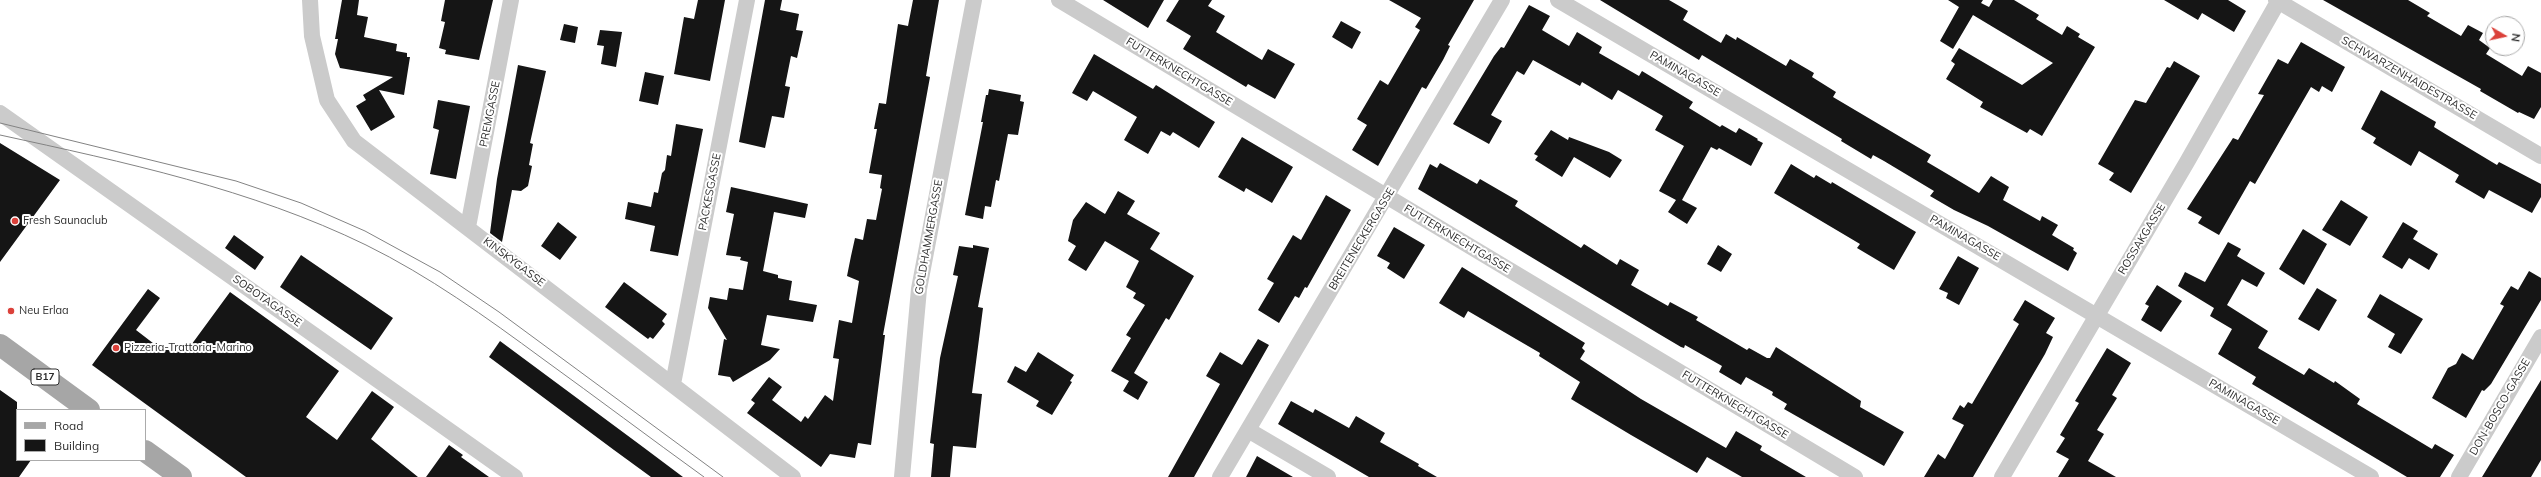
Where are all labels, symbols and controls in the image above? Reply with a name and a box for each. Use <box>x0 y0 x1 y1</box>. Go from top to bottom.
north arrow <box>2485 16 2525 56</box>
text: N <box>2508 33 2523 43</box>
street label: SCHWARZENHAIDESTRASSE <box>2339 34 2479 122</box>
street label: FUTTERKNECHTGASSE <box>1123 35 1235 109</box>
street label: PAMINAGASSE <box>1647 48 1723 100</box>
street label: PREMGASSE <box>477 80 503 148</box>
street label: PACKESGASSE <box>696 152 724 232</box>
street label: GOLDHAMMERGASSE <box>912 179 946 295</box>
street label: BREITENECKERGASSE <box>1326 185 1398 293</box>
street label: ROSSAKGASSE <box>2116 201 2168 277</box>
street label: FUTTERKNECHTGASSE <box>1401 202 1513 276</box>
street label: PAMINAGASSE <box>1927 212 2003 264</box>
place label: Fresh Saunaclub <box>23 214 108 228</box>
marker: Fresh Saunaclub <box>10 216 20 226</box>
street label: KINSKYGASSE <box>481 234 547 290</box>
street label: SOBOTAGASSE <box>230 272 304 330</box>
place label: Neu Erlaa <box>19 304 69 318</box>
marker: Neu Erlaa <box>6 306 16 316</box>
place label: Pizzeria-Trattoria-Marino <box>124 341 252 355</box>
marker: Pizzeria-Trattoria-Marino <box>111 343 121 353</box>
street label: DON-BOSCO-GASSE <box>2467 356 2533 458</box>
street label: FUTTERKNECHTGASSE <box>1679 368 1791 442</box>
road number: B17 <box>31 369 59 385</box>
street label: PAMINAGASSE <box>2206 376 2282 428</box>
legend <box>16 409 146 461</box>
text: Road <box>54 418 83 433</box>
text: Building <box>54 438 99 453</box>

